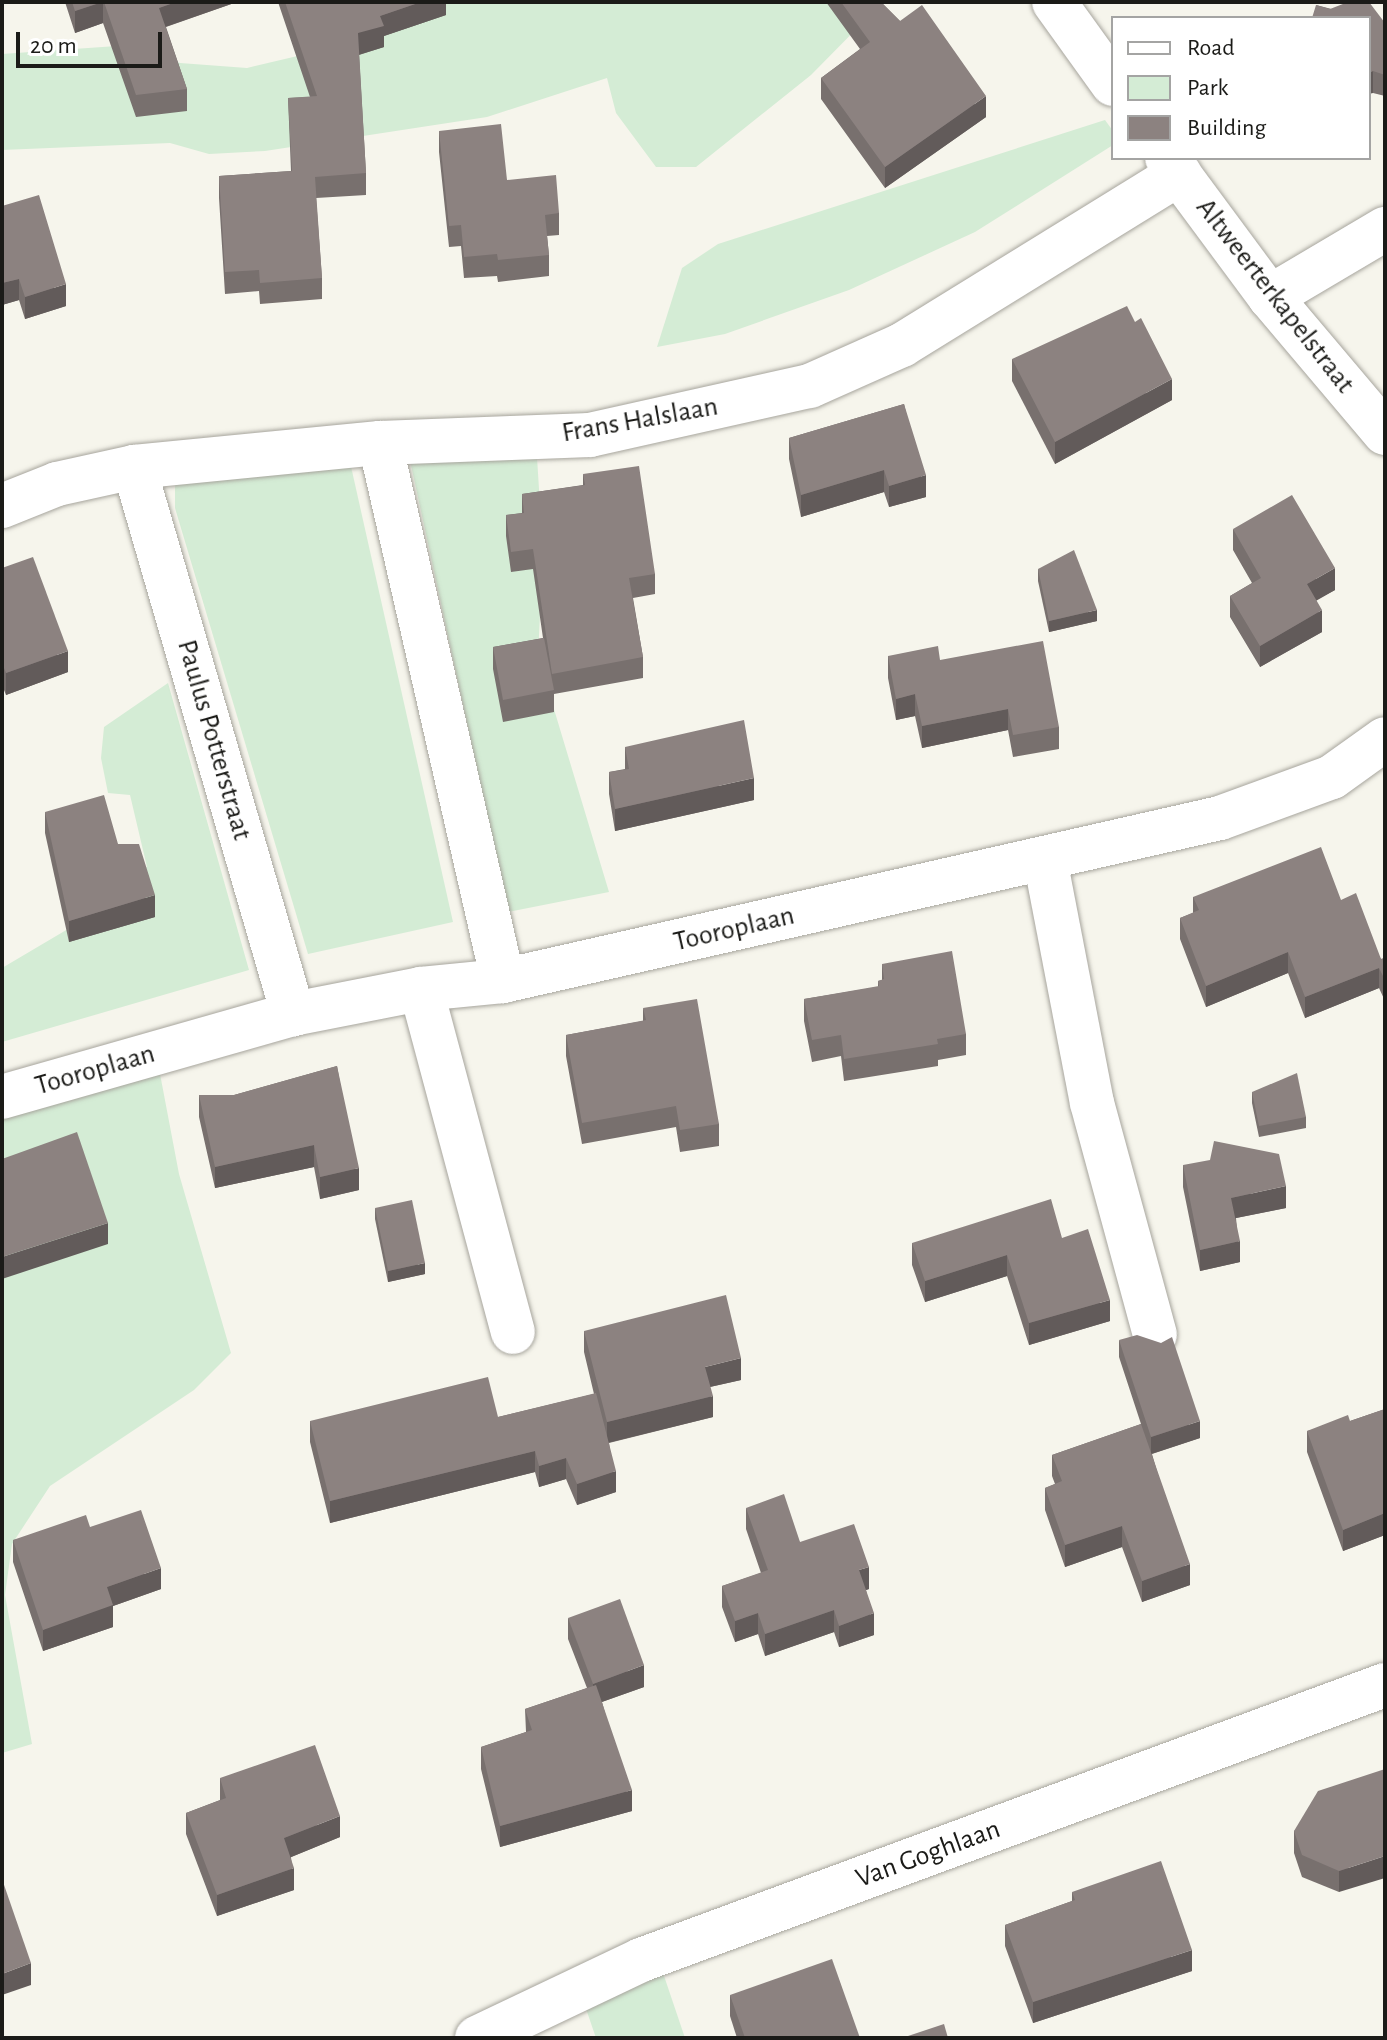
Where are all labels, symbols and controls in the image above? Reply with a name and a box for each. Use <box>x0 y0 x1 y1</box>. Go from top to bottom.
scale bar <box>20 16 166 66</box>
legend <box>1111 16 1371 160</box>
text: 20 m <box>30 34 77 58</box>
text: Road <box>1187 36 1235 60</box>
text: Park <box>1187 76 1228 100</box>
text: Building <box>1187 116 1266 140</box>
street label: Altweerterkapelstraat <box>1189 192 1361 400</box>
street label: Frans Halslaan <box>559 390 721 450</box>
street label: Paulus Potterstraat <box>169 636 259 844</box>
street label: Tooroplaan <box>670 899 798 959</box>
street label: Tooroplaan <box>31 1037 159 1103</box>
street label: Van Goghlaan <box>851 1812 1005 1896</box>

